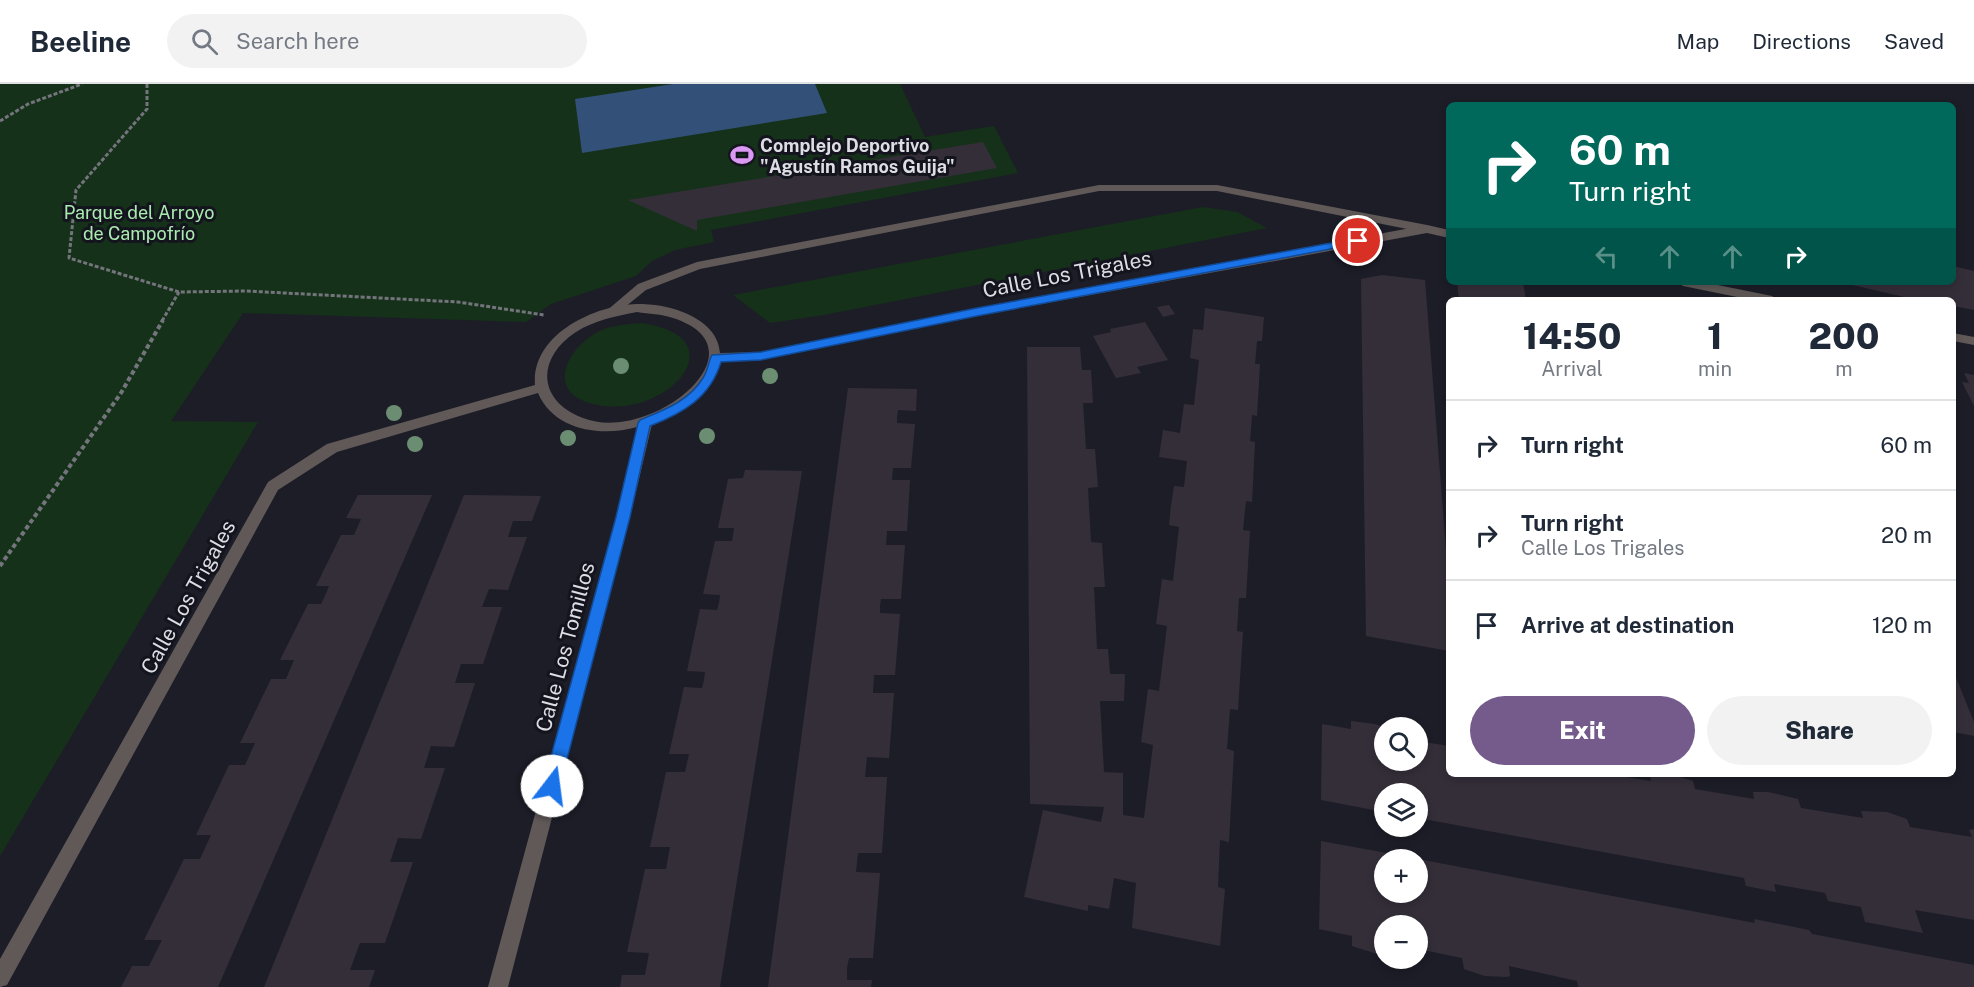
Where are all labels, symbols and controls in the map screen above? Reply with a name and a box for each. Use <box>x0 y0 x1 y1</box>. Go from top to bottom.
search box <box>167 14 587 68</box>
text: Beeline <box>30 25 131 58</box>
icon: search <box>188 25 221 58</box>
text: Search here <box>236 28 360 54</box>
text: Map <box>1677 29 1719 54</box>
text: Directions <box>1752 29 1851 54</box>
text: Saved <box>1884 29 1944 54</box>
text: 60 m <box>1569 125 1671 174</box>
icon: right <box>1470 126 1548 204</box>
place label: Complejo Deportivo "Agustín Ramos Guija" <box>760 135 955 177</box>
sports icon: Complejo Deportivo "Agustín Ramos Guija" <box>729 142 755 168</box>
text: Turn right <box>1569 175 1692 207</box>
park label: Parque del Arroyo de Campofrío <box>64 202 214 244</box>
pin <box>1332 215 1383 266</box>
icon: arrive <box>1341 224 1374 257</box>
icon: left <box>1590 240 1623 273</box>
icon: ahead <box>1653 240 1686 273</box>
icon: ahead <box>1716 240 1749 273</box>
icon: right <box>1779 240 1812 273</box>
street label: Calle Los Trigales <box>980 245 1154 303</box>
text: 14:50 <box>1523 315 1621 357</box>
text: 1 <box>1707 315 1723 357</box>
text: 200 <box>1809 315 1879 357</box>
text: Arrival <box>1541 357 1603 381</box>
text: min <box>1698 357 1732 381</box>
text: m <box>1835 357 1853 381</box>
icon: right <box>1470 429 1503 462</box>
text: Turn right <box>1521 432 1624 458</box>
text: 60 m <box>1881 432 1932 458</box>
text: Turn right <box>1521 510 1624 536</box>
street label: Calle Los Trigales <box>135 516 241 678</box>
icon: right <box>1470 519 1503 552</box>
text: 20 m <box>1881 522 1932 548</box>
text: Calle Los Trigales <box>1521 536 1684 560</box>
street label: Calle Los Tomillos <box>530 559 600 735</box>
icon: arrive <box>1470 609 1503 642</box>
text: Arrive at destination <box>1521 612 1734 638</box>
text: 120 m <box>1872 612 1932 638</box>
button: Exit <box>1470 696 1695 765</box>
button: Share <box>1707 696 1932 765</box>
map controls <box>1374 717 1428 969</box>
button: search <box>1374 717 1428 771</box>
position arrow <box>520 754 584 818</box>
button: layers <box>1374 783 1428 837</box>
button: + <box>1374 849 1428 903</box>
button: − <box>1374 915 1428 969</box>

